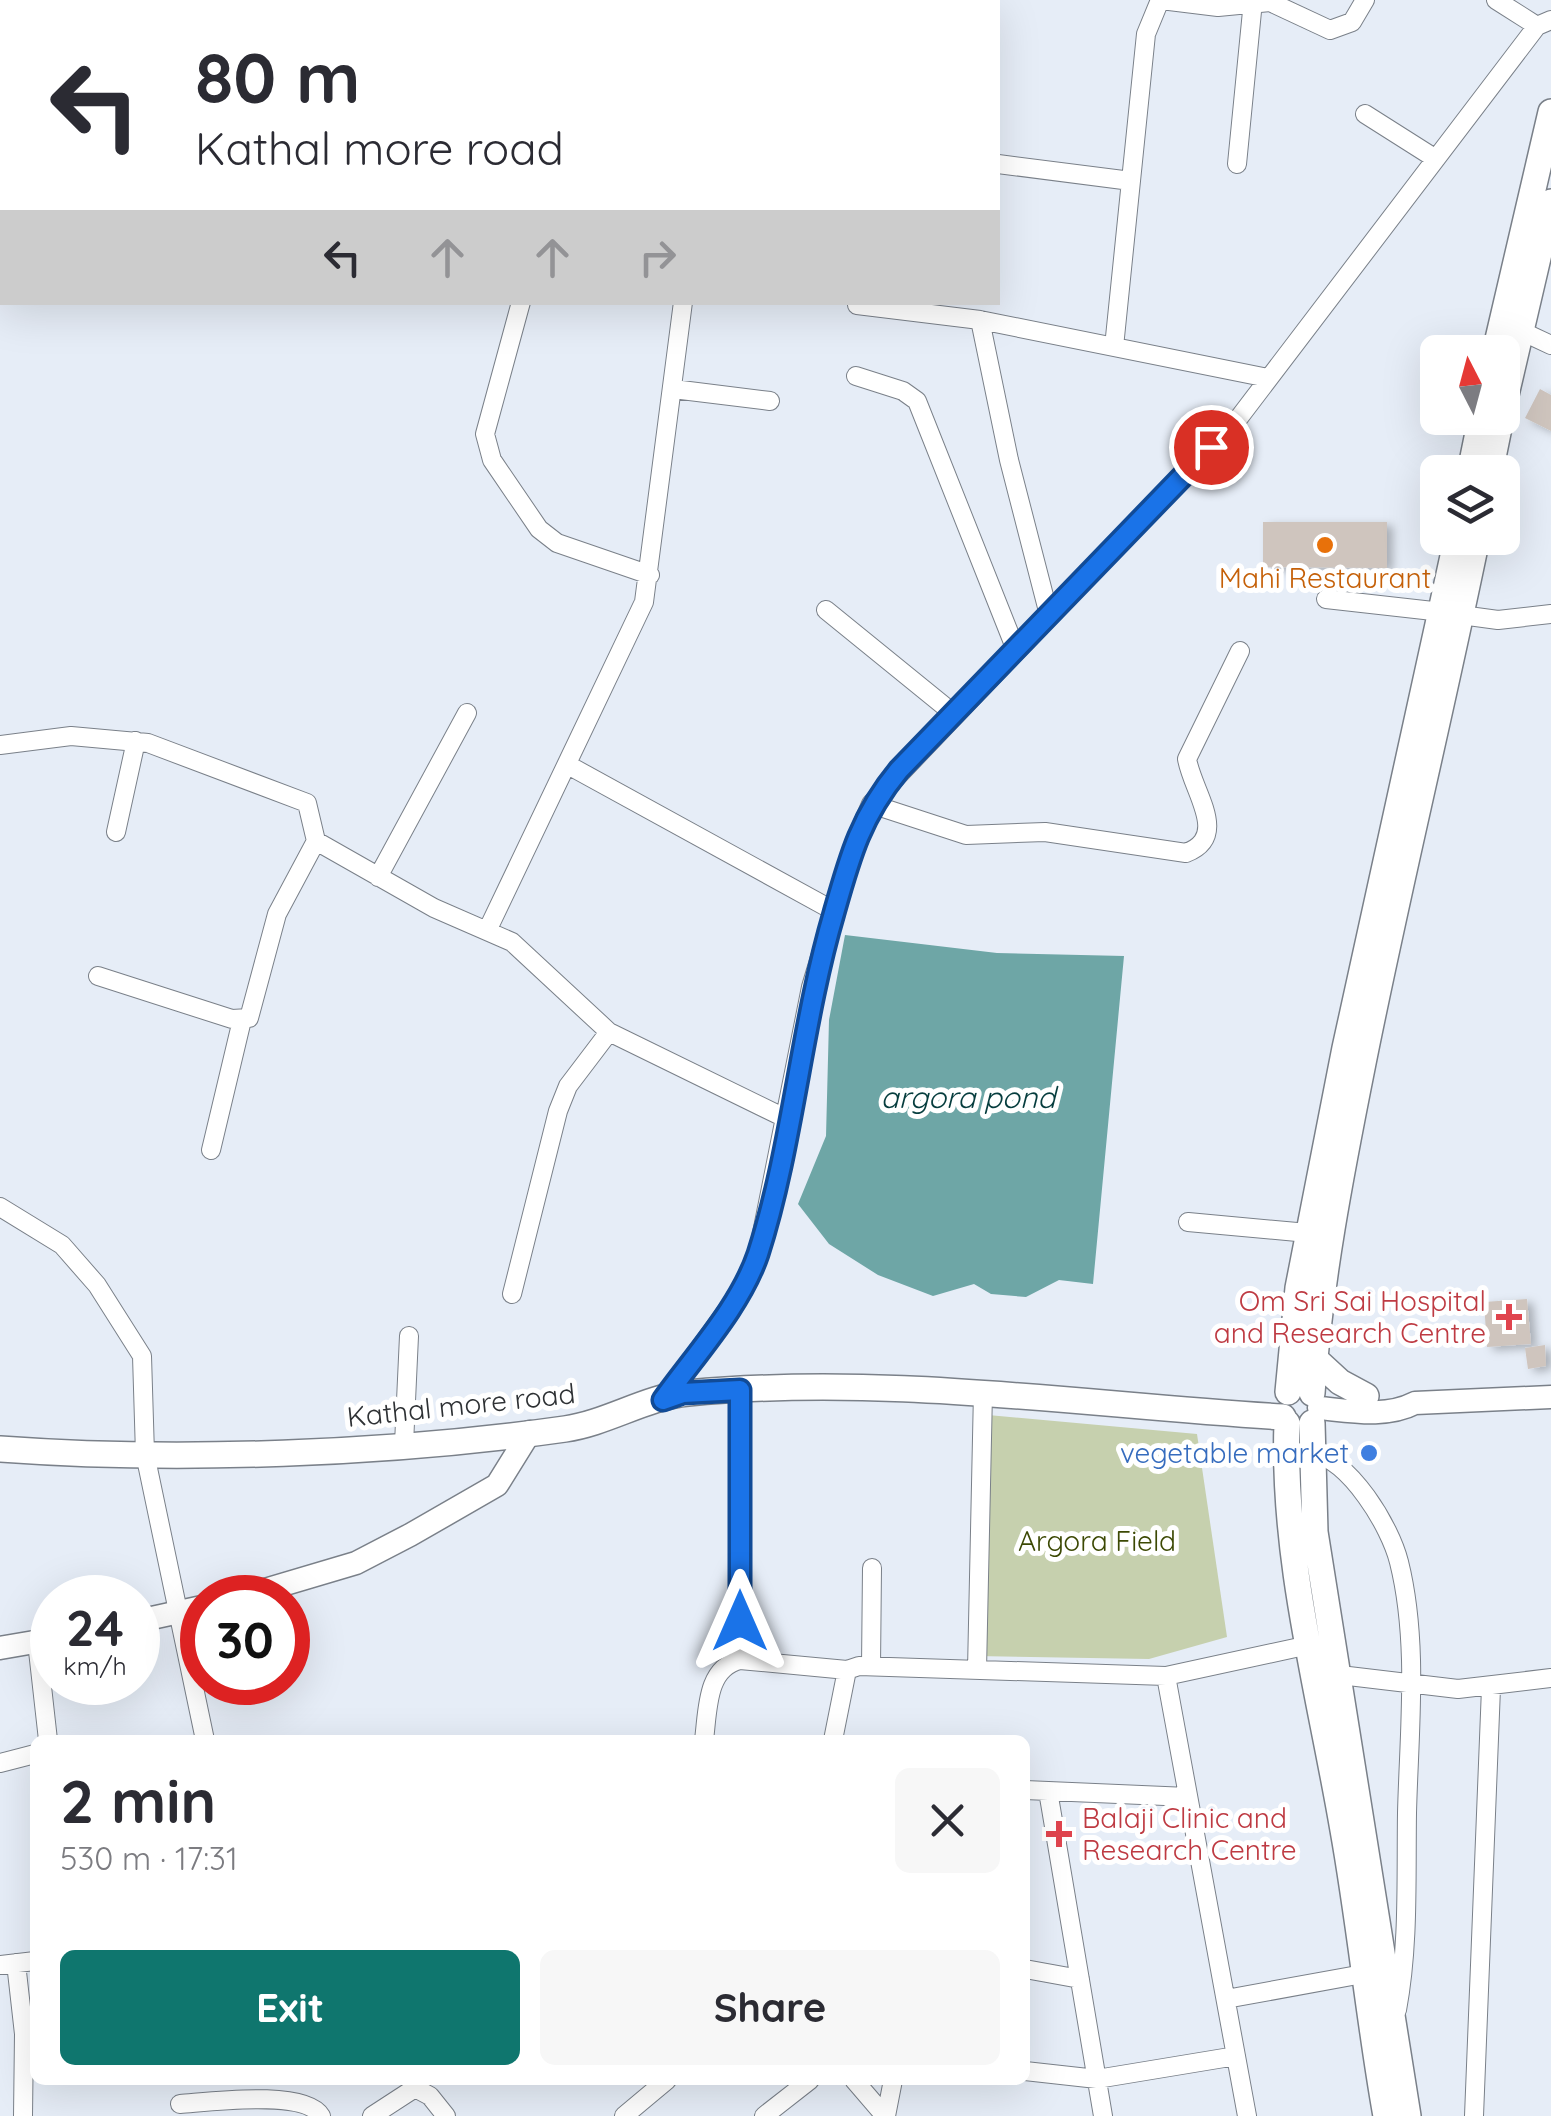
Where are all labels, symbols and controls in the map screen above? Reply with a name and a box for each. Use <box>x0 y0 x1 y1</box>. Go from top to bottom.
text: 80 m <box>195 33 360 121</box>
icon: left <box>30 40 160 170</box>
text: Kathal more road <box>195 120 564 176</box>
icon: left <box>315 230 370 285</box>
icon: ahead <box>420 230 475 285</box>
icon: ahead <box>525 230 580 285</box>
icon: right <box>630 230 685 285</box>
north arrow <box>1420 335 1520 435</box>
map controls <box>1420 335 1520 555</box>
pin <box>1169 405 1254 490</box>
icon: arrive <box>1184 420 1239 475</box>
button: layers <box>1420 455 1520 555</box>
marker: Mahi Restaurant <box>1314 534 1336 556</box>
place label: Mahi Restaurant <box>1219 560 1431 595</box>
water label: argora pond <box>881 1078 1059 1116</box>
place label: Om Sri Sai Hospital and Research Centre <box>1214 1283 1486 1350</box>
marker: Om Sri Sai Hospital and Research Centre <box>1496 1304 1522 1330</box>
street label: Kathal more road <box>345 1375 577 1434</box>
place label: vegetable market <box>1120 1435 1349 1470</box>
marker: vegetable market <box>1358 1442 1380 1464</box>
park label: Argora Field <box>1018 1523 1176 1558</box>
position arrow <box>688 1569 792 1673</box>
speed limit sign: 30 <box>180 1575 310 1705</box>
text: 24 <box>66 1596 124 1659</box>
text: km/h <box>63 1650 127 1681</box>
text: 2 min <box>60 1763 216 1838</box>
button: close <box>895 1768 1000 1873</box>
place label: Balaji Clinic and Research Centre <box>1082 1800 1296 1867</box>
marker: Balaji Clinic and Research Centre <box>1046 1821 1072 1847</box>
text: 530 m · 17:31 <box>60 1838 238 1878</box>
button: Exit <box>60 1950 520 2065</box>
button: Share <box>540 1950 1000 2065</box>

